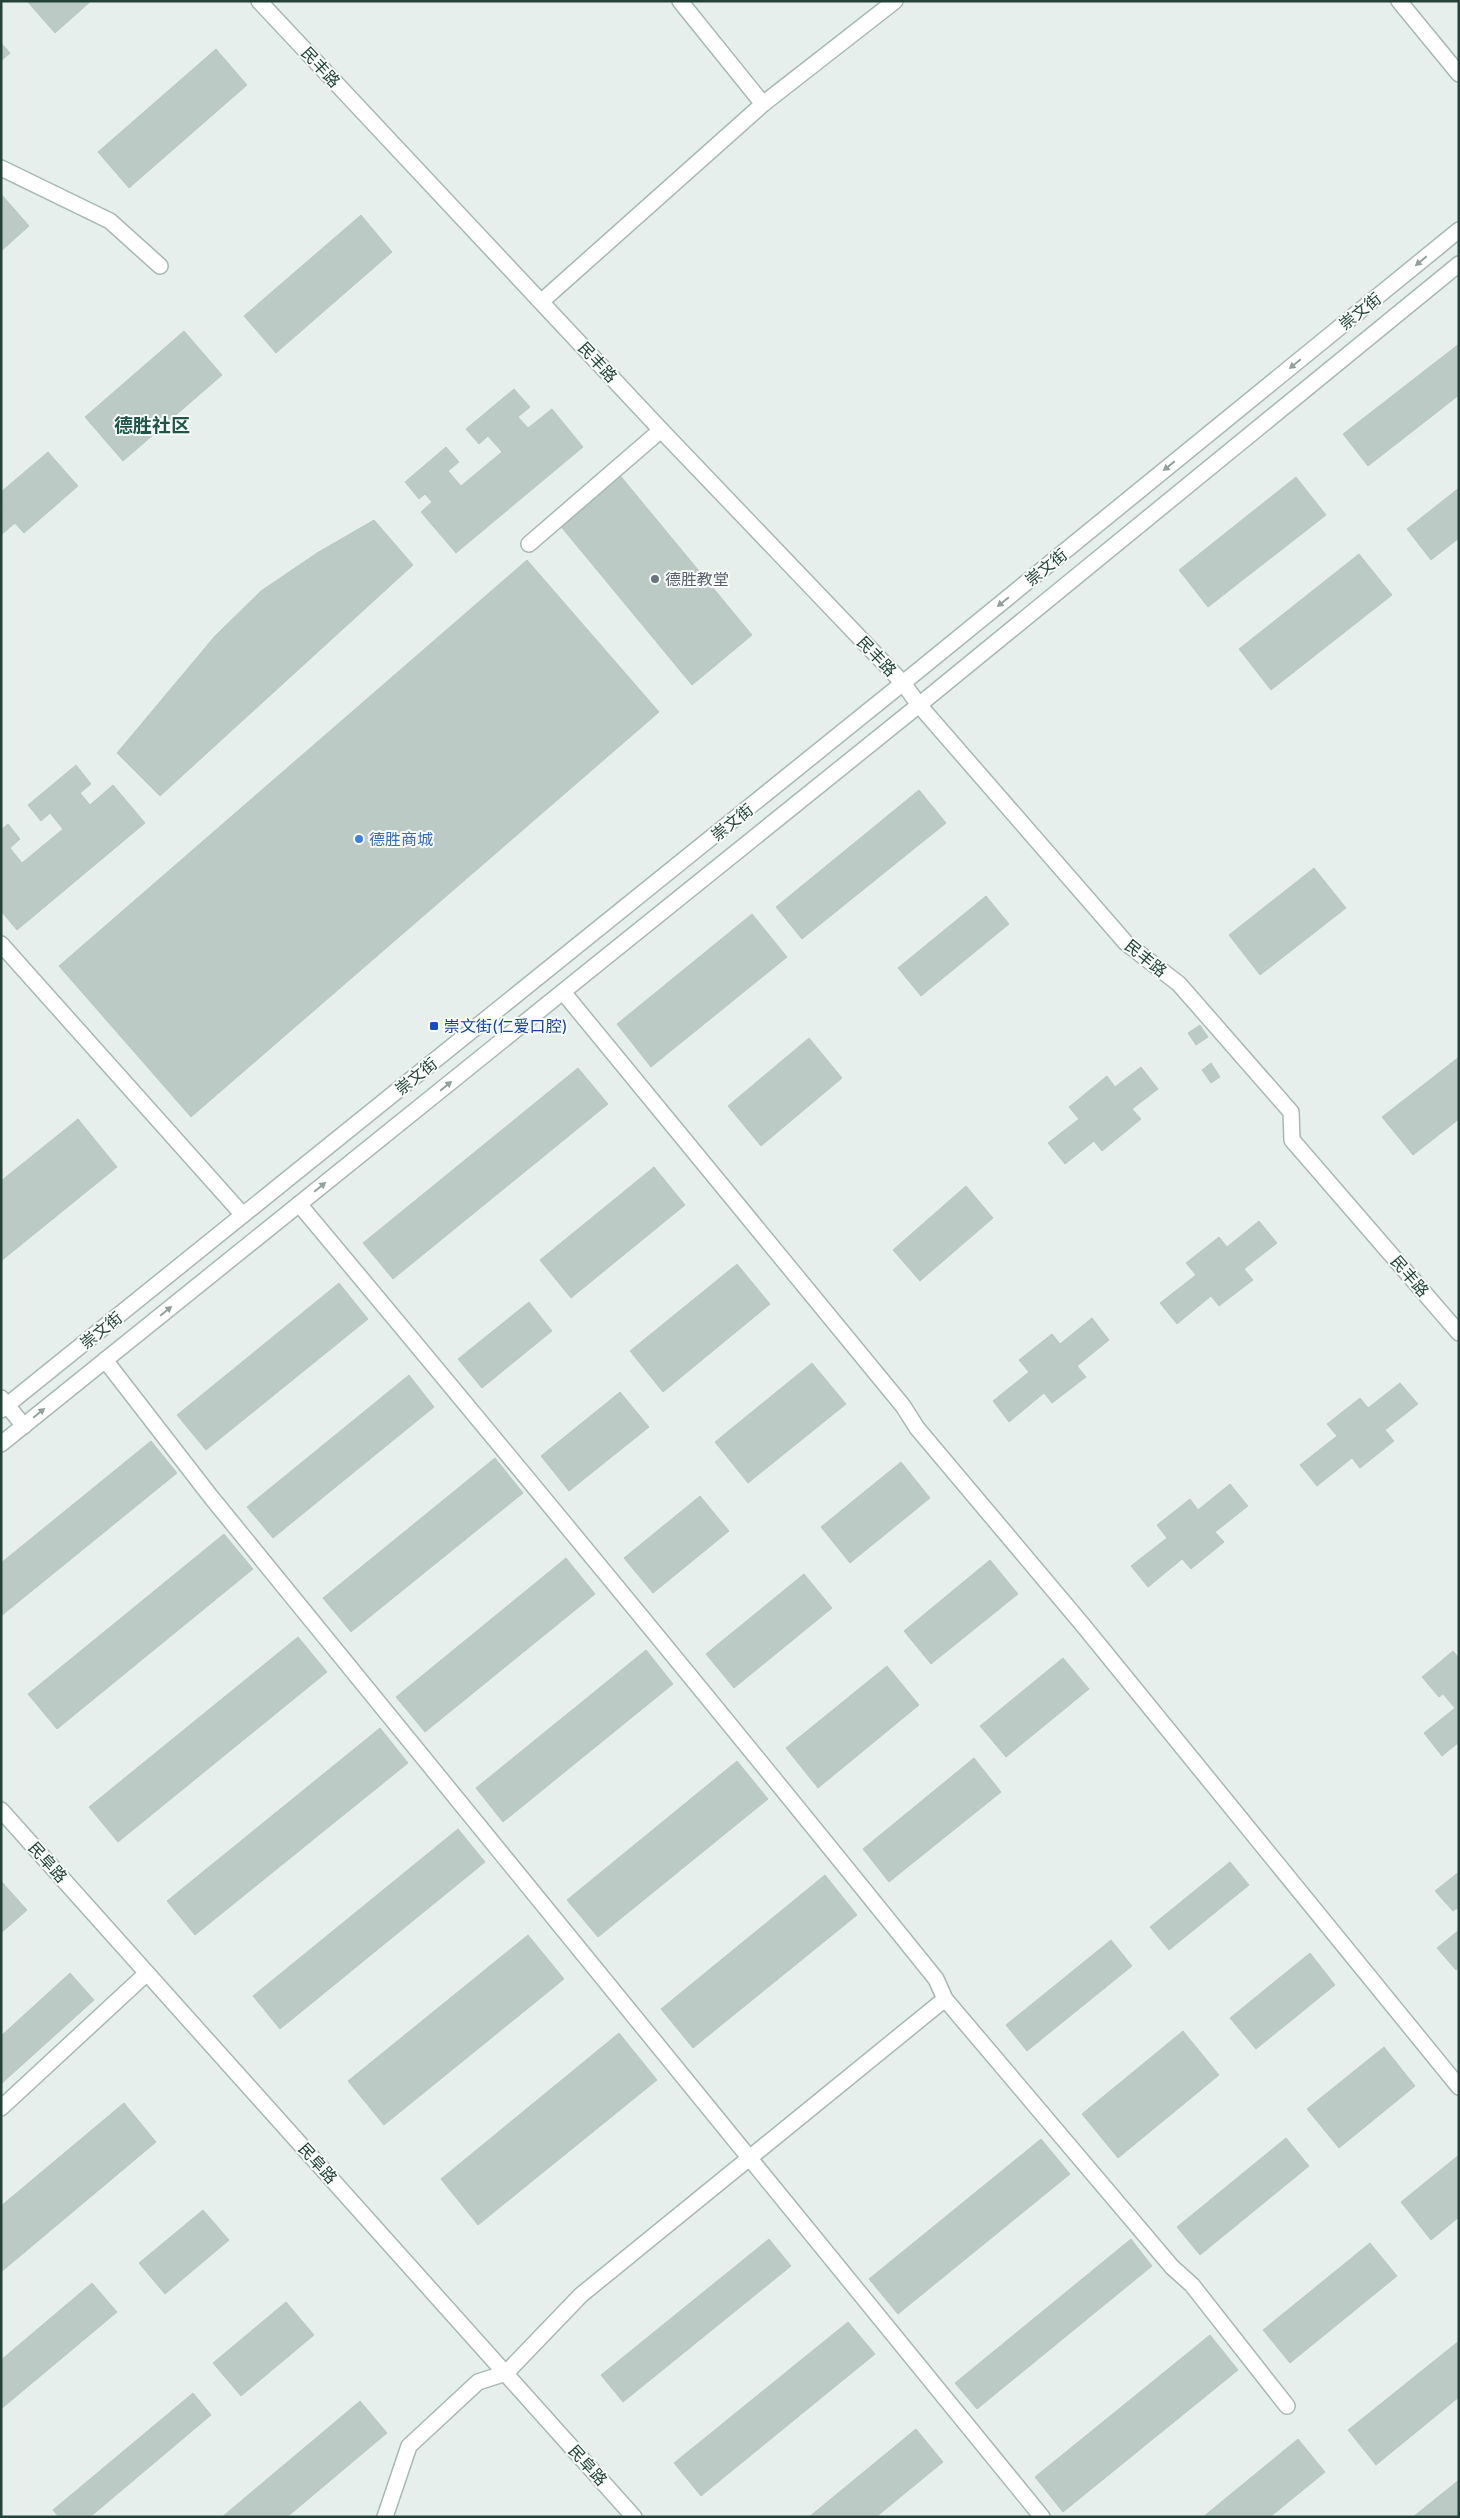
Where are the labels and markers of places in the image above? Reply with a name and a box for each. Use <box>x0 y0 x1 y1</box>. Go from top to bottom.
place label: 德胜教堂 <box>665 569 729 589</box>
marker: 德胜教堂 <box>649 573 661 585</box>
place label: 德胜商城 <box>369 829 433 849</box>
marker: 德胜商城 <box>353 833 365 845</box>
place label: 崇文街(仁爱口腔) <box>444 1016 568 1036</box>
marker: 崇文街(仁爱口腔) <box>428 1020 440 1032</box>

